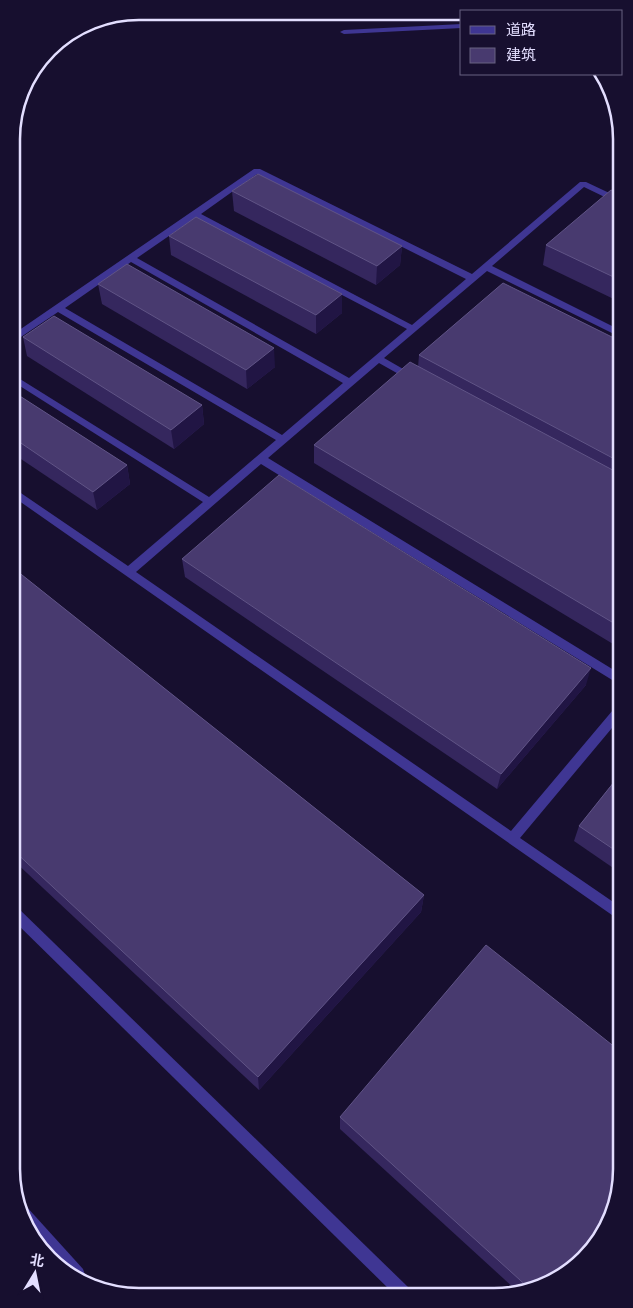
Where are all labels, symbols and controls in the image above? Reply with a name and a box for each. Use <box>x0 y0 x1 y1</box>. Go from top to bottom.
legend <box>460 10 623 75</box>
text: 道路 <box>506 21 536 39</box>
text: 建筑 <box>506 46 536 64</box>
north arrow <box>10 1248 60 1298</box>
text: 北 <box>29 1250 46 1270</box>

